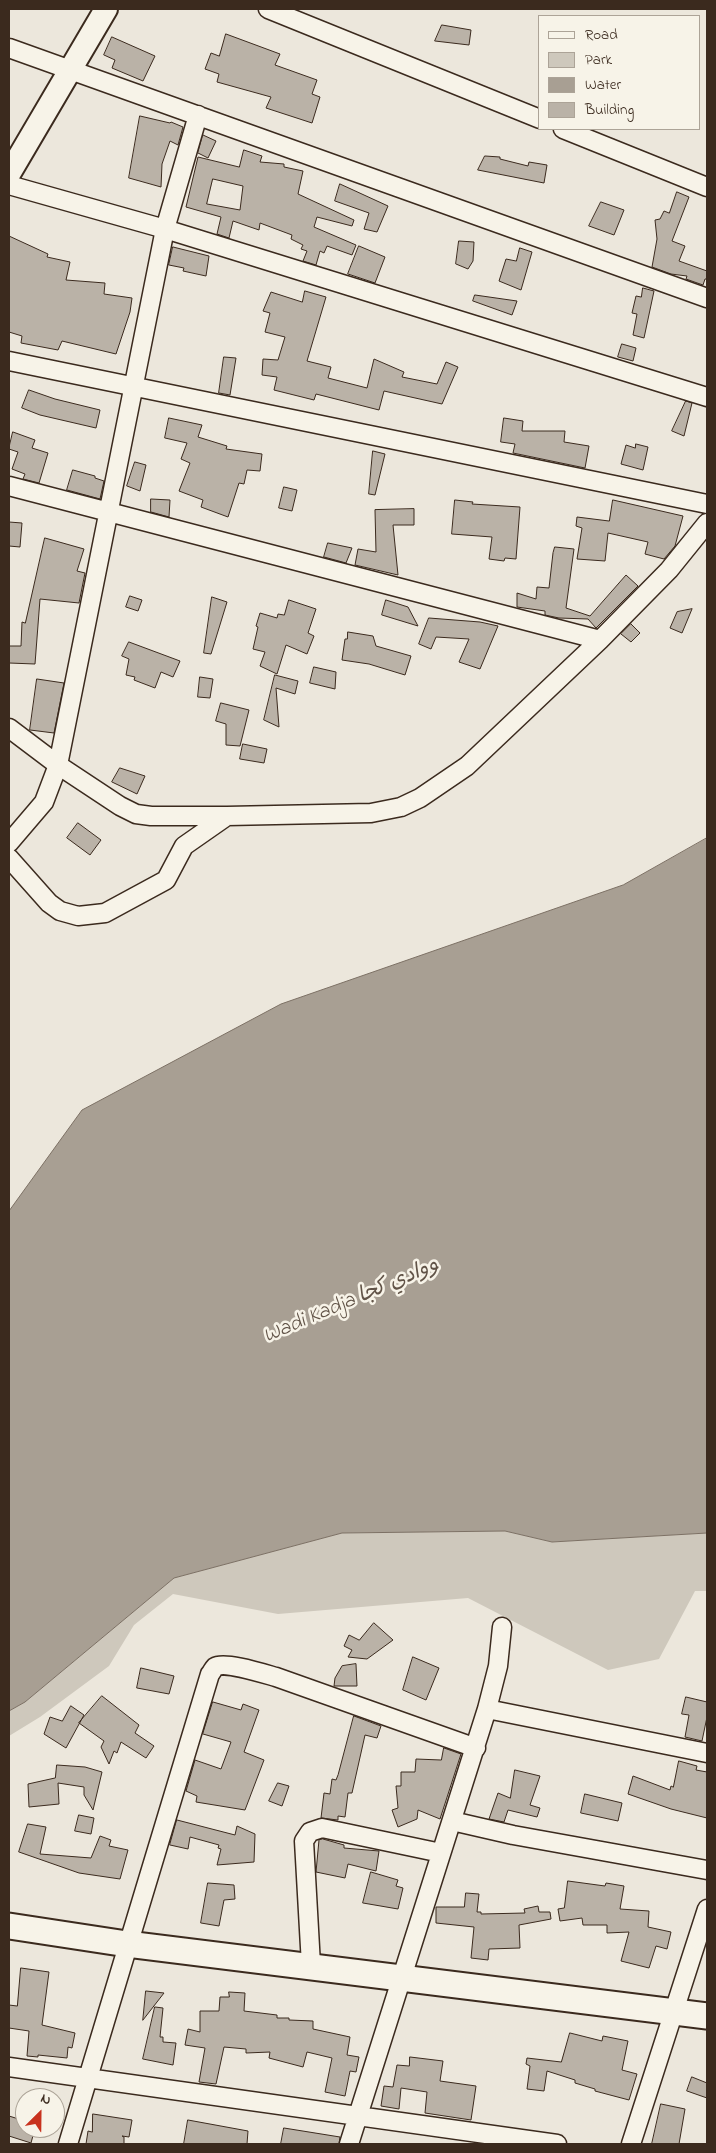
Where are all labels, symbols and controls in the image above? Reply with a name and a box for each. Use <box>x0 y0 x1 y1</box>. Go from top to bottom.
legend <box>538 15 701 130</box>
text: Road <box>585 24 618 46</box>
text: Park <box>585 49 612 71</box>
text: Water <box>585 74 621 96</box>
text: Building <box>585 99 634 121</box>
water label: Wadi Kadja ووادي كجا <box>260 1254 444 1350</box>
north arrow <box>15 2088 65 2138</box>
text: N <box>37 2088 54 2111</box>

